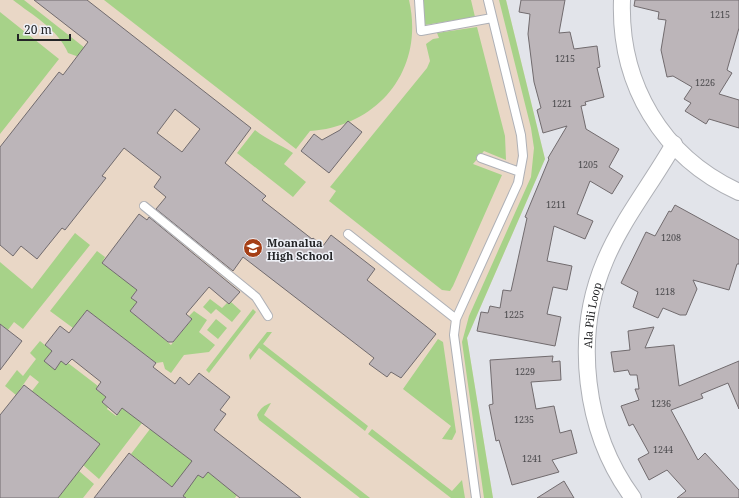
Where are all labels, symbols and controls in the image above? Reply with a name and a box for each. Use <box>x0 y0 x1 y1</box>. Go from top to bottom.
house number: 1215 <box>710 8 730 21</box>
scale bar <box>18 16 70 42</box>
text: 20 m <box>24 21 52 38</box>
house number: 1215 <box>555 52 575 65</box>
house number: 1226 <box>695 76 715 89</box>
house number: 1221 <box>552 97 572 110</box>
house number: 1205 <box>578 158 598 171</box>
house number: 1211 <box>546 198 566 211</box>
house number: 1208 <box>661 231 681 244</box>
place label: Moanalua High School <box>267 235 333 263</box>
school or university icon: Moanalua High School <box>242 237 264 259</box>
street label: Ala Pili Loop <box>579 280 604 348</box>
house number: 1218 <box>655 285 675 298</box>
house number: 1225 <box>504 308 524 321</box>
house number: 1229 <box>515 365 535 378</box>
house number: 1236 <box>651 397 671 410</box>
house number: 1235 <box>514 413 534 426</box>
house number: 1244 <box>653 443 673 456</box>
house number: 1241 <box>522 452 542 465</box>

